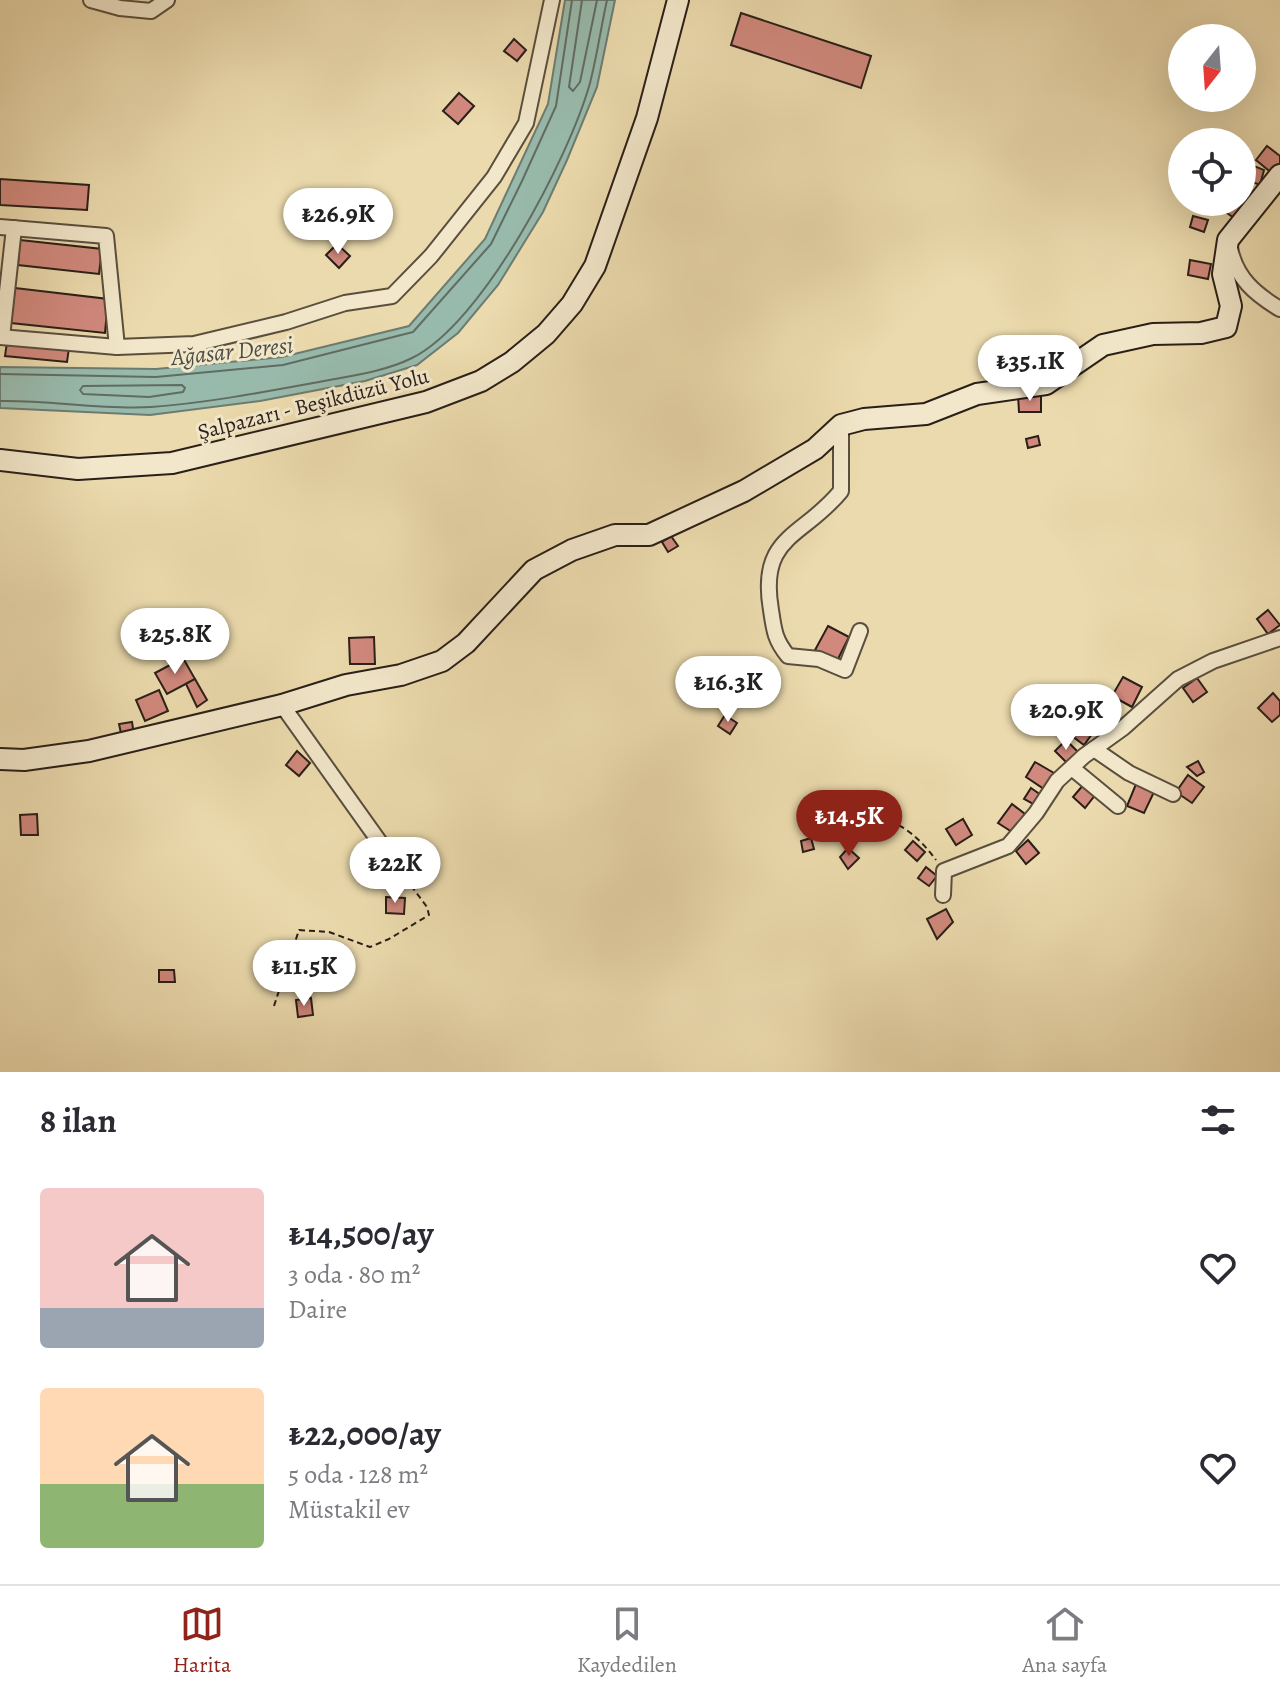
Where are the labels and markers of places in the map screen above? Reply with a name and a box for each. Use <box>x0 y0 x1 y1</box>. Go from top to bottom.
pin: ₺26.9K <box>273 188 403 256</box>
pin: ₺35.1K <box>965 335 1095 403</box>
pin: ₺25.8K <box>110 608 240 676</box>
pin: ₺16.3K <box>663 656 793 724</box>
pin: ₺20.9K <box>1001 684 1131 752</box>
pin: ₺14.5K <box>784 790 914 858</box>
pin: ₺22K <box>348 837 442 905</box>
pin: ₺11.5K <box>239 940 369 1008</box>

